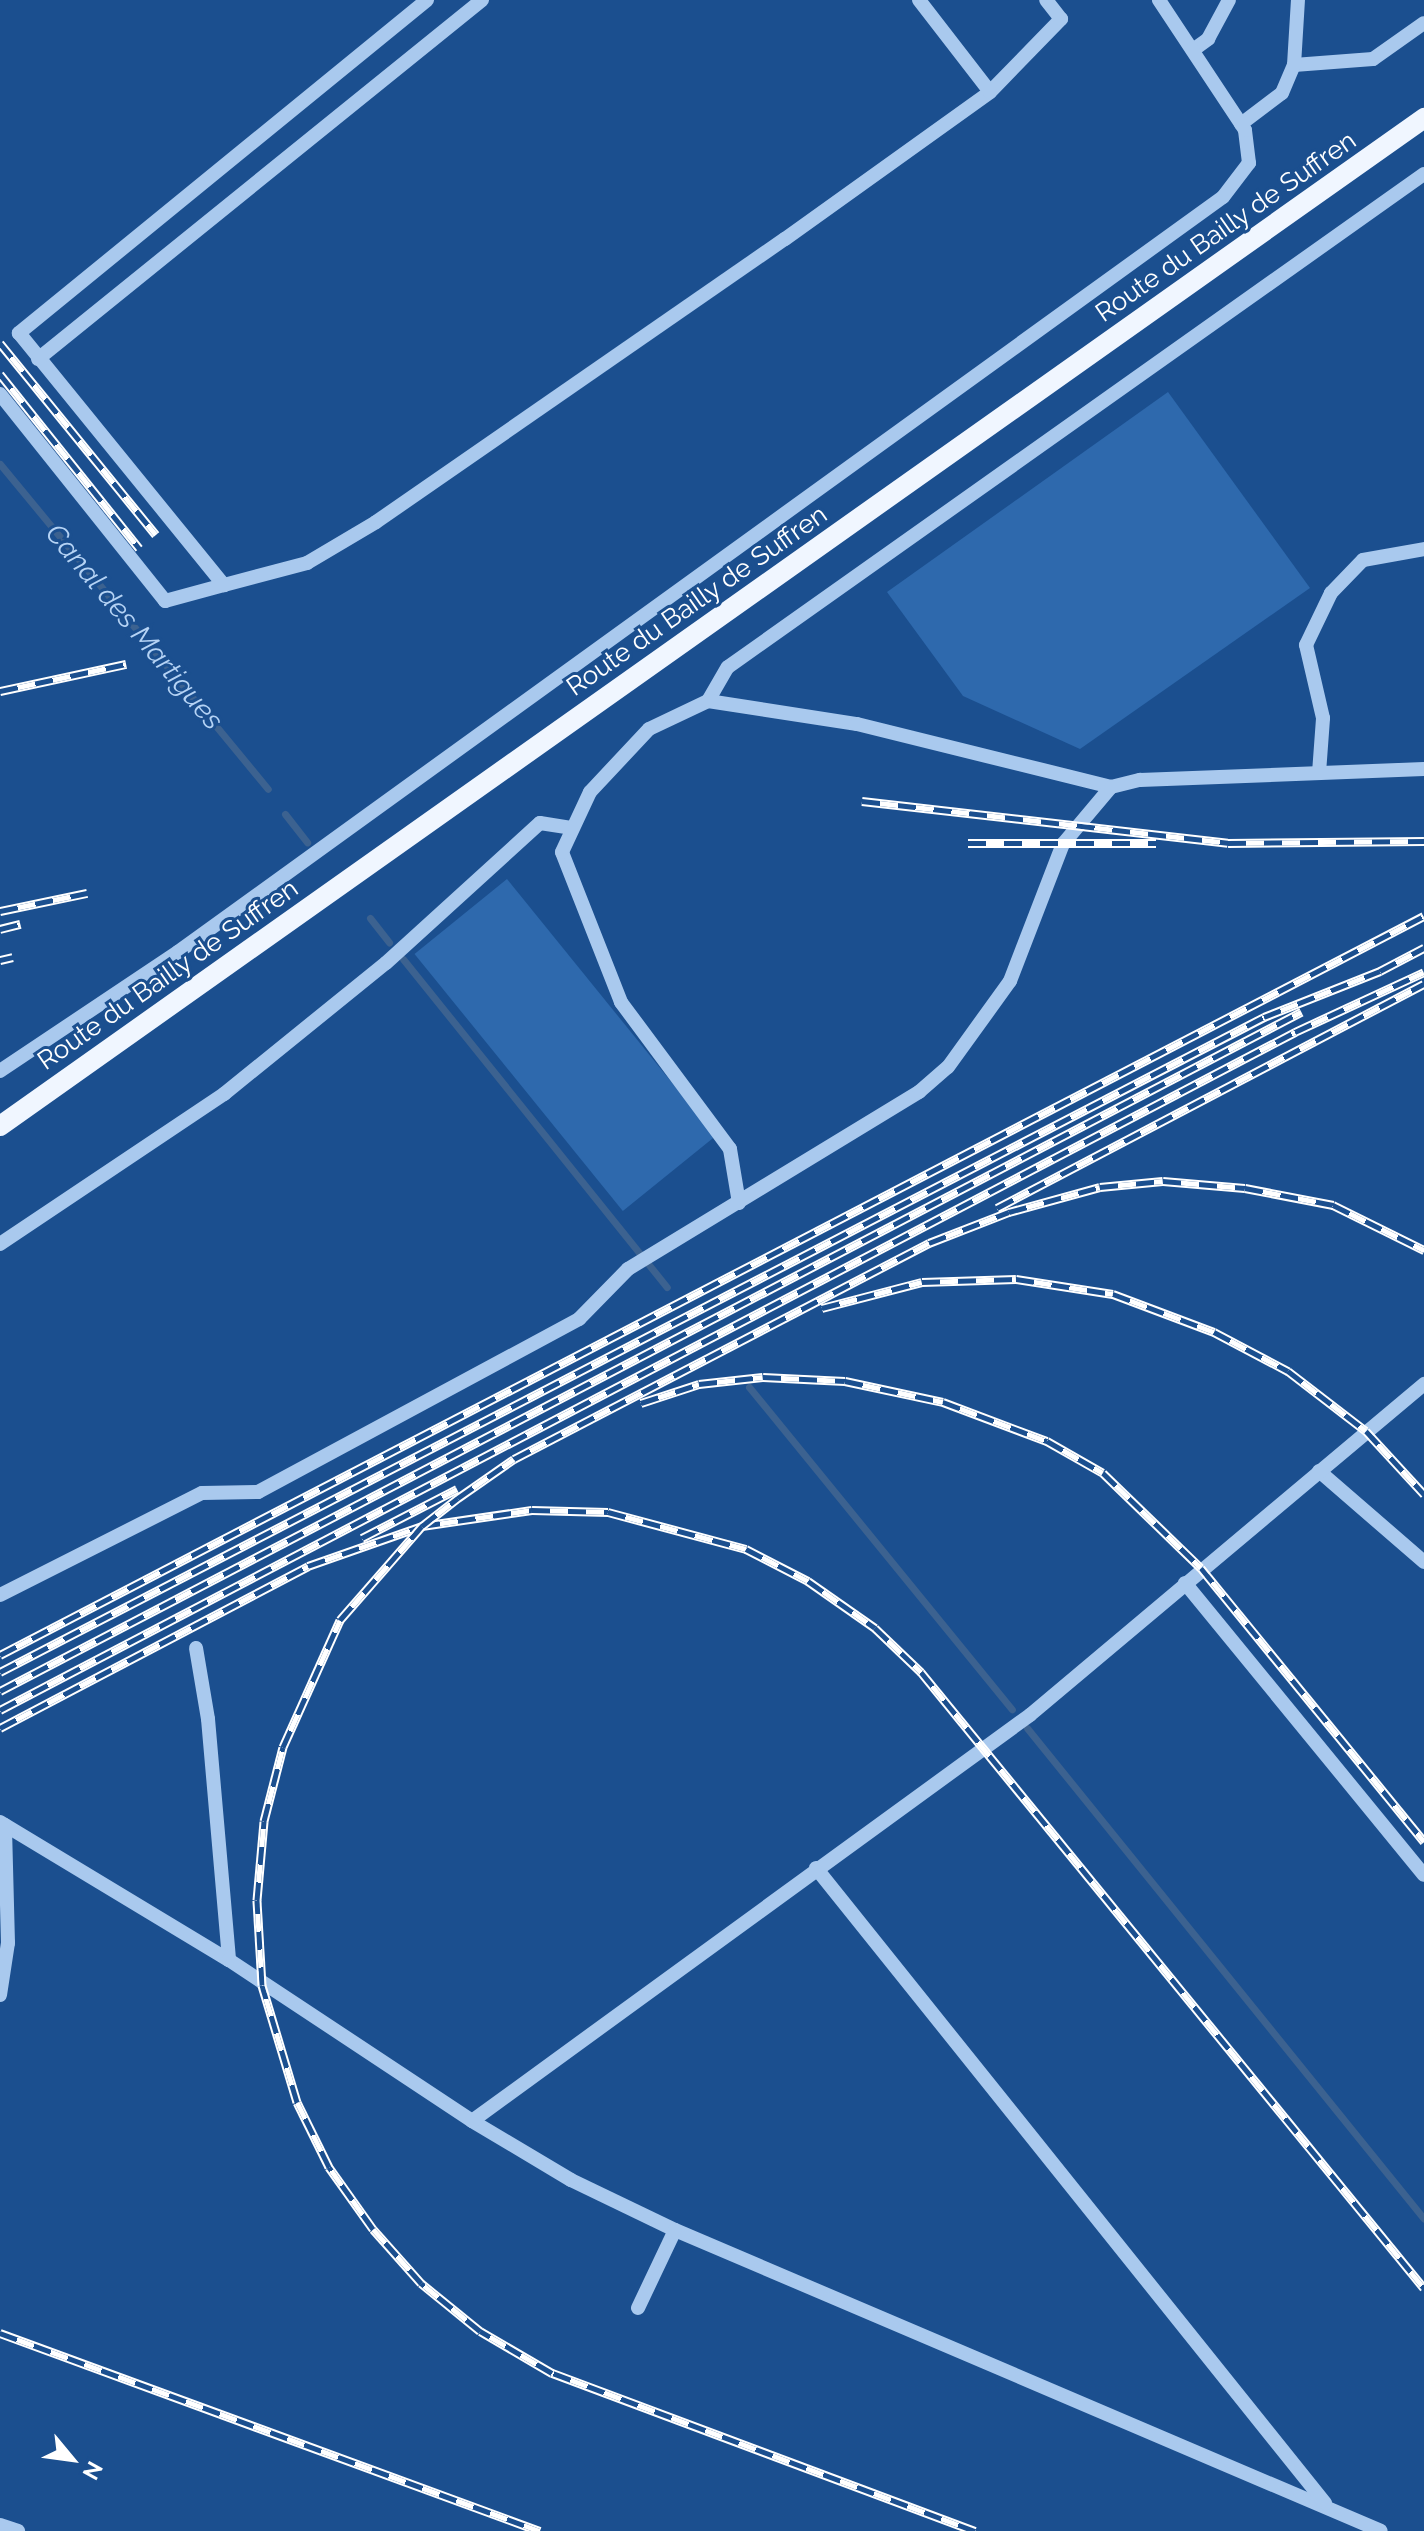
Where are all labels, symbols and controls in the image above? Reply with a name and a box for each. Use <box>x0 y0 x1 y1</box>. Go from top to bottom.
street label: Route du Bailly de Suffren <box>1090 125 1362 329</box>
street label: Route du Bailly de Suffren <box>561 499 833 703</box>
water label: Canal des Martigues <box>38 517 230 737</box>
street label: Route du Bailly de Suffren <box>32 873 304 1077</box>
north arrow <box>32 2419 112 2499</box>
text: N <box>78 2457 108 2484</box>

